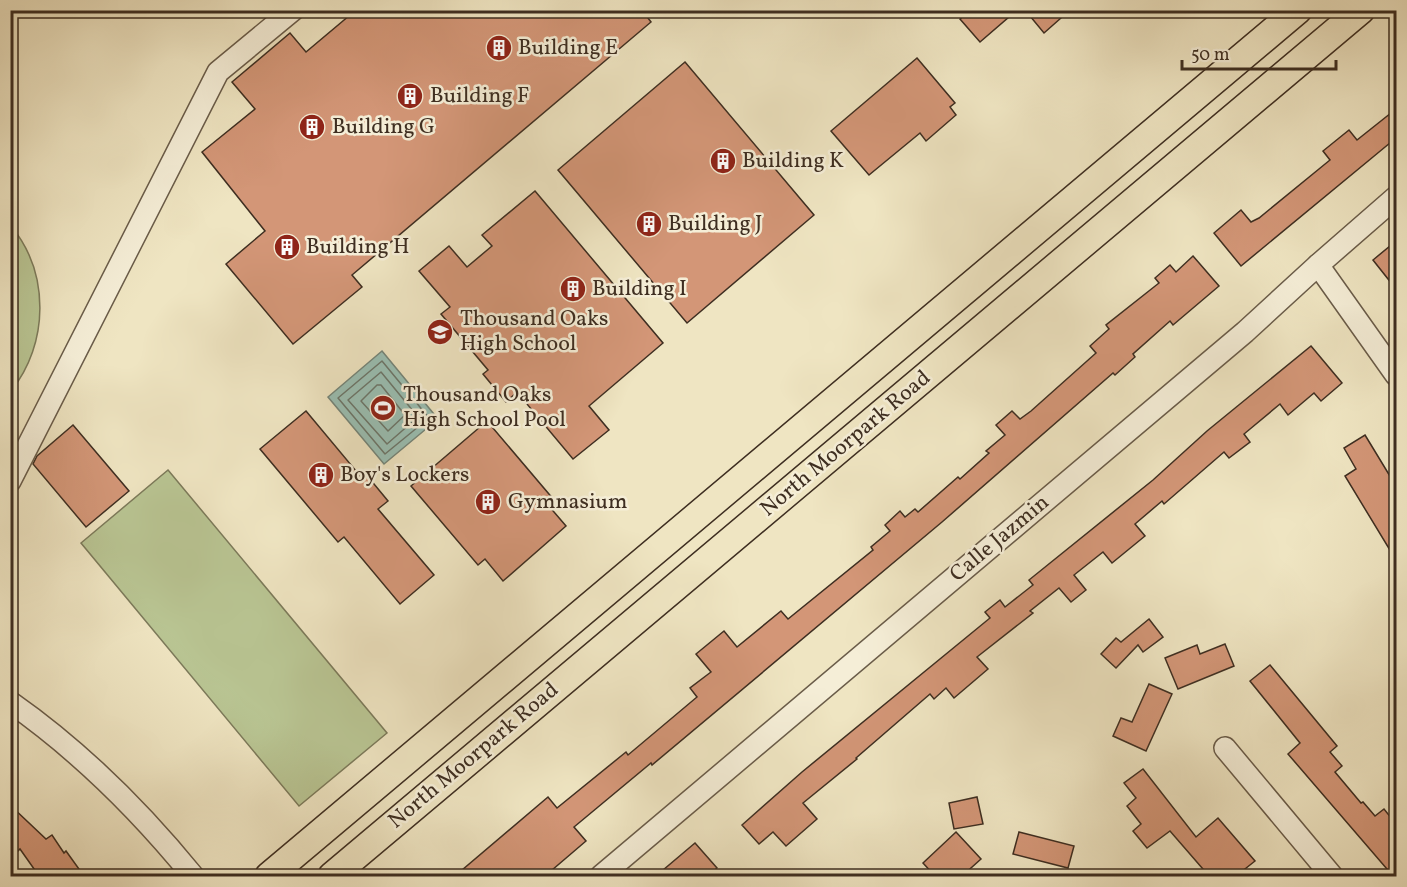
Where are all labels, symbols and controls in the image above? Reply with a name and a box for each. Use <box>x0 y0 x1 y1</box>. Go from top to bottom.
building icon: Building E <box>484 33 514 63</box>
place label: Building E <box>518 33 618 64</box>
scale bar <box>1182 33 1336 71</box>
text: 50 m <box>1191 43 1230 68</box>
building icon: Building F <box>395 81 425 111</box>
place label: Building F <box>430 81 529 112</box>
building icon: Building G <box>297 112 327 142</box>
place label: Building G <box>332 112 435 143</box>
building icon: Building K <box>708 146 738 176</box>
place label: Building K <box>742 146 844 177</box>
building icon: Building J <box>634 209 664 239</box>
place label: Building J <box>668 209 762 240</box>
building icon: Building H <box>272 232 302 262</box>
place label: Building H <box>306 232 410 263</box>
building icon: Building I <box>558 274 588 304</box>
place label: Building I <box>592 274 687 305</box>
place label: Thousand Oaks High School <box>460 304 608 360</box>
school or university icon: Thousand Oaks High School <box>425 317 455 347</box>
street label: North Moorpark Road <box>754 363 938 525</box>
place label: Thousand Oaks High School Pool <box>403 380 566 436</box>
sports icon: Thousand Oaks High School Pool <box>368 393 398 423</box>
building icon: Boy's Lockers <box>306 460 336 490</box>
place label: Boy's Lockers <box>340 460 469 491</box>
building icon: Gymnasium <box>473 487 503 517</box>
place label: Gymnasium <box>508 487 627 518</box>
street label: Calle Jazmin <box>943 488 1057 590</box>
street label: North Moorpark Road <box>382 675 566 837</box>

